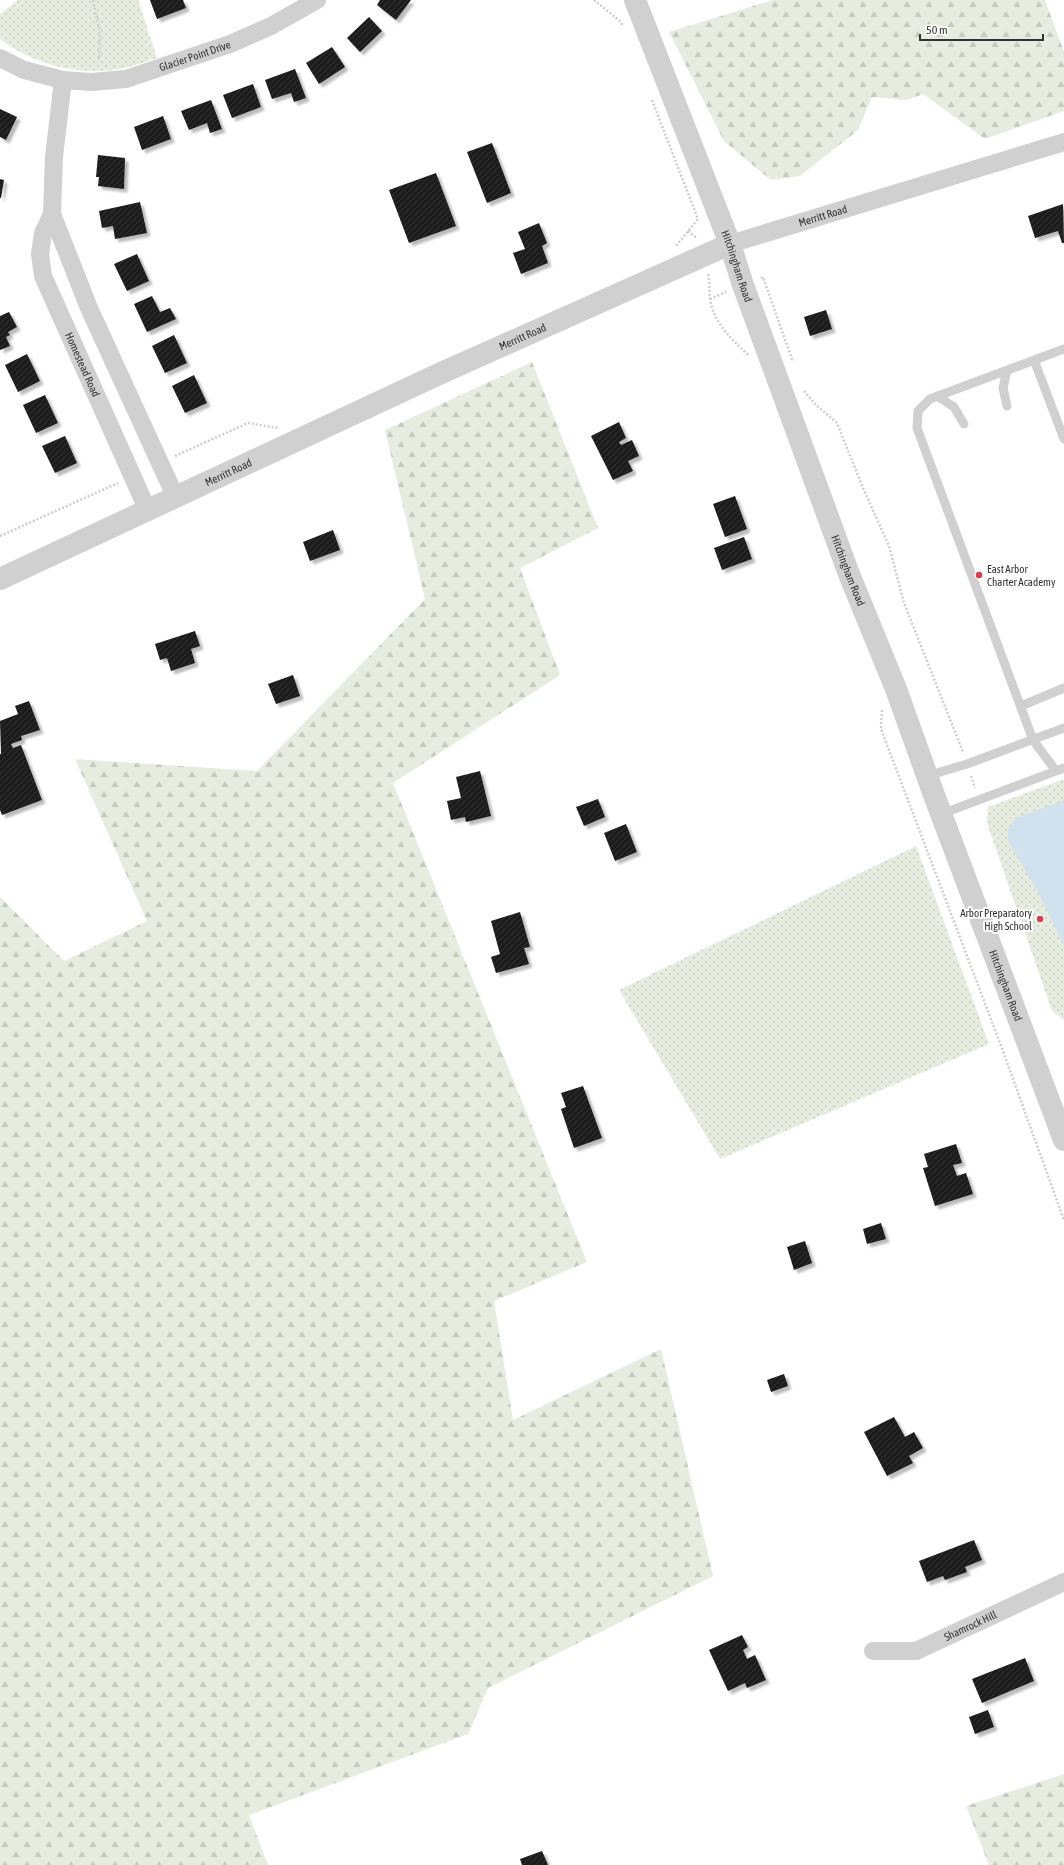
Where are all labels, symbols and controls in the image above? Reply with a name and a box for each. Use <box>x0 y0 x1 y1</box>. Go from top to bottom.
scale bar <box>920 16 1043 42</box>
text: 50 m <box>926 23 948 37</box>
street label: Glacier Point Drive <box>158 38 232 73</box>
street label: Merritt Road <box>797 203 849 229</box>
street label: Hitchingham Road <box>719 228 755 304</box>
street label: Merritt Road <box>497 321 548 352</box>
street label: Homestead Road <box>63 330 102 399</box>
street label: Merritt Road <box>203 456 254 488</box>
street label: Hitchingham Road <box>829 533 867 608</box>
place label: East Arbor Charter Academy <box>987 563 1056 588</box>
marker: East Arbor Charter Academy <box>974 570 984 580</box>
place label: Arbor Preparatory High School <box>960 907 1032 932</box>
marker: Arbor Preparatory High School <box>1035 914 1045 924</box>
street label: Hitchingham Road <box>987 948 1025 1023</box>
street label: Shamrock Hill <box>942 1608 999 1643</box>

